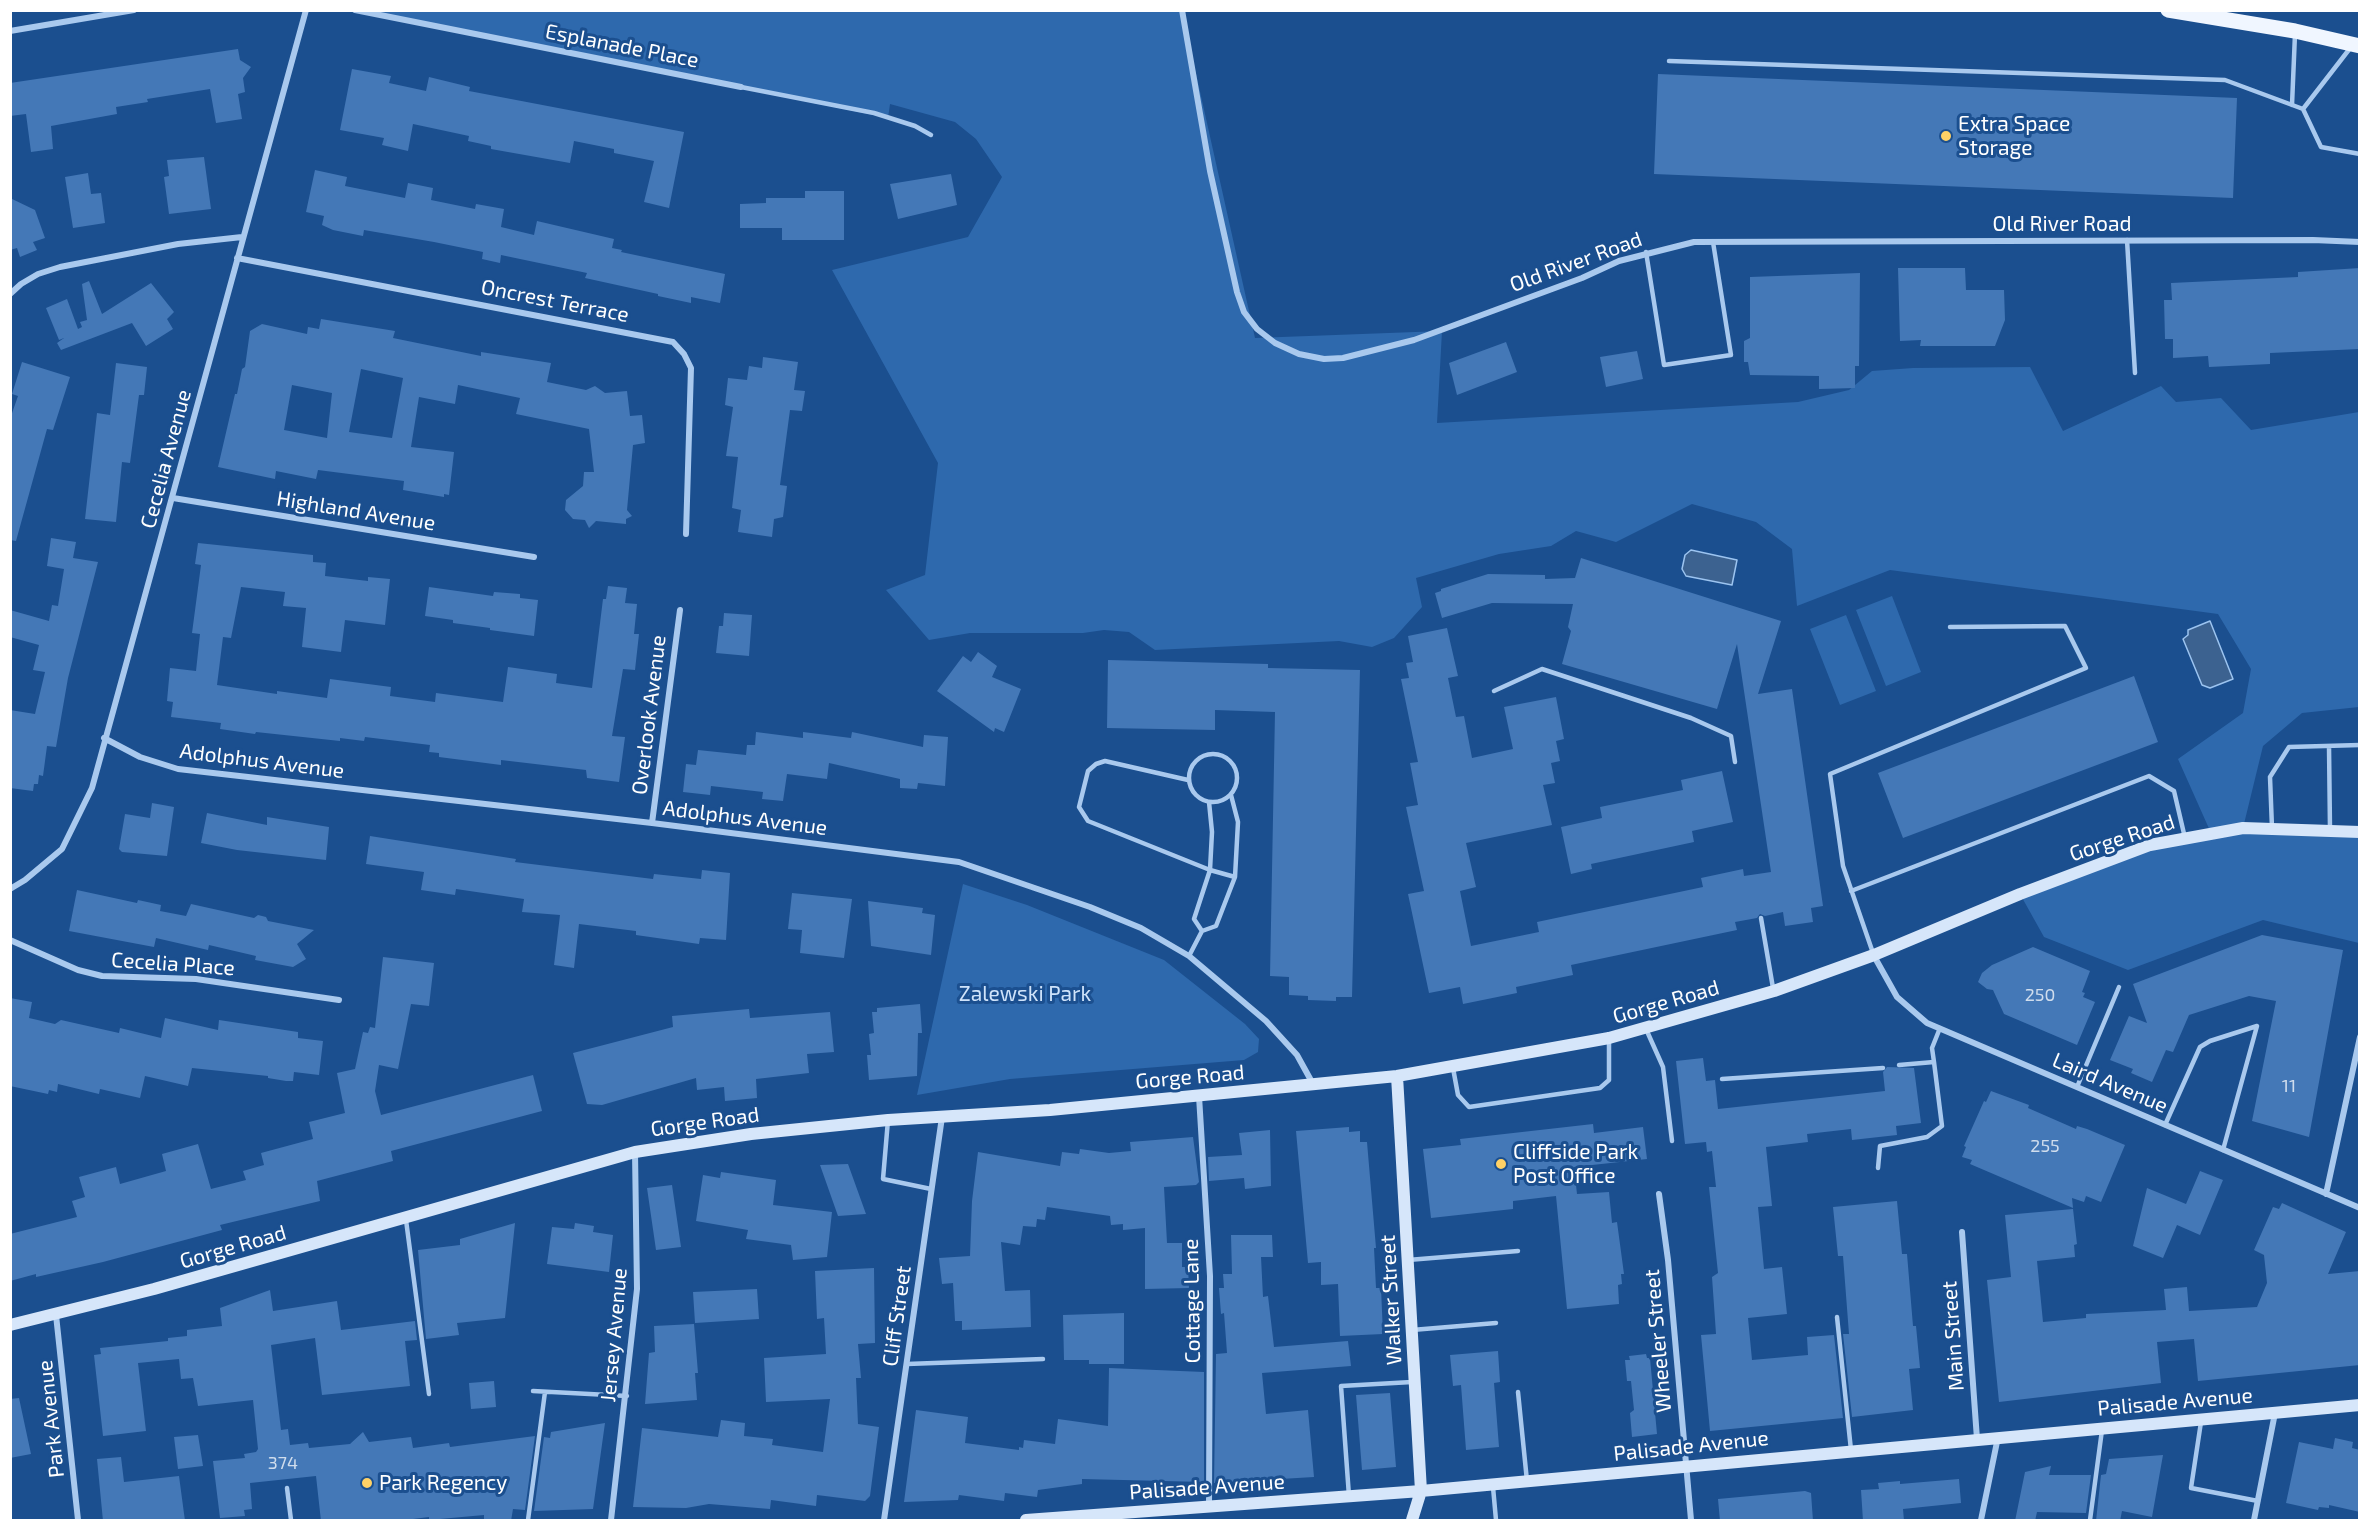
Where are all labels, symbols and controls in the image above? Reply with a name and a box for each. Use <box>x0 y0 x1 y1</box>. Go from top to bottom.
street label: Esplanade Place <box>543 19 701 73</box>
place label: Extra Space Storage <box>1958 111 2070 161</box>
marker: Extra Space Storage <box>1939 129 1953 143</box>
street label: Old River Road <box>1993 211 2131 237</box>
street label: Old River Road <box>1506 226 1646 298</box>
street label: Oncrest Terrace <box>479 274 631 328</box>
street label: Cecelia Avenue <box>135 387 197 531</box>
street label: Highland Avenue <box>275 486 437 536</box>
street label: Overlook Avenue <box>627 634 671 796</box>
street label: Adolphus Avenue <box>178 738 346 784</box>
street label: Adolphus Avenue <box>661 795 829 841</box>
street label: Gorge Road <box>2066 809 2178 867</box>
street label: Cecelia Place <box>110 947 236 981</box>
street label: Gorge Road <box>1610 975 1722 1029</box>
park label: Zalewski Park <box>959 981 1091 1007</box>
house number: 250 <box>2025 984 2055 1006</box>
street label: Laird Avenue <box>2049 1047 2171 1119</box>
street label: Gorge Road <box>1134 1060 1246 1094</box>
house number: 11 <box>2282 1075 2296 1097</box>
street label: Gorge Road <box>649 1102 761 1142</box>
house number: 255 <box>2030 1135 2060 1157</box>
place label: Cliffside Park Post Office <box>1513 1139 1638 1189</box>
marker: Cliffside Park Post Office <box>1494 1157 1508 1171</box>
street label: Gorge Road <box>177 1220 289 1274</box>
street label: Walker Street <box>1375 1234 1407 1366</box>
street label: Cottage Lane <box>1178 1238 1206 1364</box>
street label: Cliff Street <box>877 1264 917 1368</box>
street label: Jersey Avenue <box>596 1267 632 1403</box>
street label: Wheeler Street <box>1639 1268 1677 1414</box>
street label: Main Street <box>1937 1280 1969 1392</box>
street label: Park Avenue <box>32 1359 70 1479</box>
street label: Palisade Avenue <box>2096 1383 2254 1421</box>
street label: Palisade Avenue <box>1612 1425 1770 1467</box>
house number: 374 <box>268 1452 298 1474</box>
street label: Palisade Avenue <box>1128 1469 1286 1505</box>
place label: Park Regency <box>379 1470 507 1496</box>
marker: Park Regency <box>360 1476 374 1490</box>

